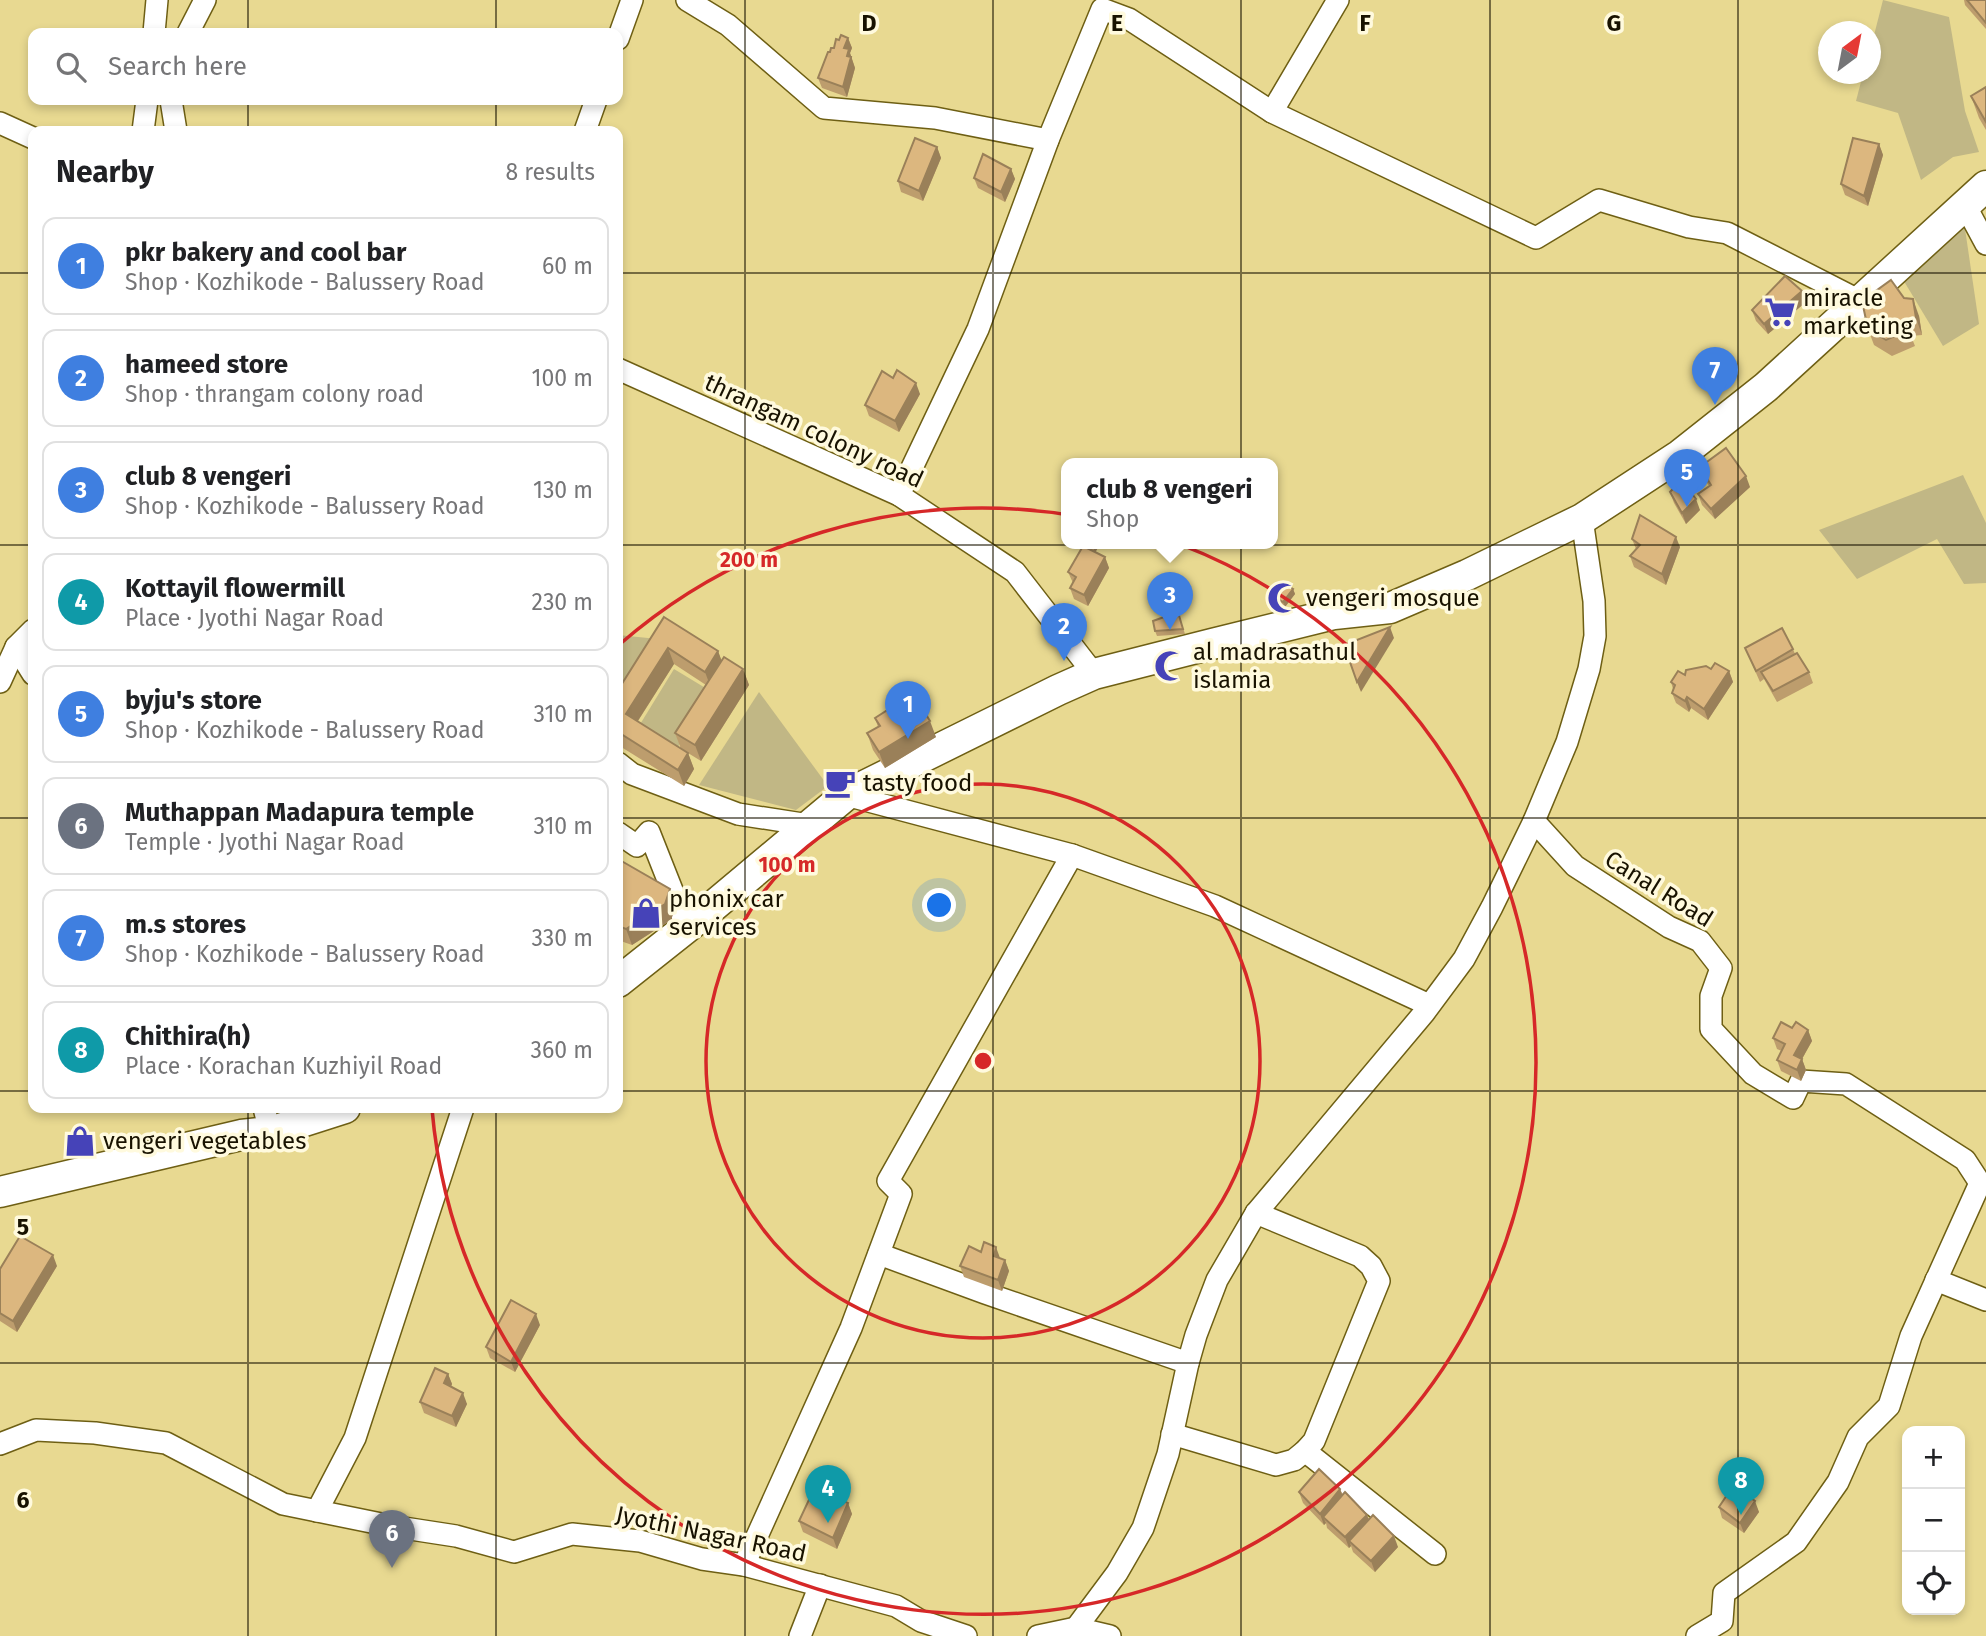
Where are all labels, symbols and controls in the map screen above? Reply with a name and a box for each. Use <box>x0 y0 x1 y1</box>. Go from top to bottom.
text: D <box>862 9 877 37</box>
text: E <box>1111 9 1123 37</box>
text: F <box>1359 9 1371 37</box>
text: G <box>1607 9 1621 37</box>
north arrow <box>1818 21 1881 84</box>
search box <box>28 28 623 105</box>
icon: search <box>52 48 90 86</box>
text: Search here <box>108 51 247 82</box>
text: Nearby <box>56 154 154 190</box>
text: 8 results <box>506 158 595 186</box>
text: pkr bakery and cool bar <box>125 237 407 268</box>
text: 1 <box>76 252 86 280</box>
text: 60 m <box>542 252 593 280</box>
text: Shop · Kozhikode - Balussery Road <box>125 268 485 296</box>
place label: miracle marketing <box>1803 284 1914 340</box>
supermarket icon: miracle marketing <box>1763 295 1797 329</box>
pin: 7 <box>1692 347 1738 405</box>
text: hameed store <box>125 349 288 380</box>
text: 2 <box>75 364 87 392</box>
text: 100 m <box>532 364 593 392</box>
street label: thrangam colony road <box>700 368 928 494</box>
text: Shop · thrangam colony road <box>125 380 424 408</box>
pin: 5 <box>1664 449 1710 507</box>
popup <box>1061 458 1278 549</box>
text: club 8 vengeri <box>125 461 291 492</box>
text: club 8 vengeri <box>1086 474 1253 505</box>
text: 3 <box>75 476 87 504</box>
text: 130 m <box>533 476 593 504</box>
text: Shop · Kozhikode - Balussery Road <box>125 492 485 520</box>
text: Shop <box>1086 505 1139 533</box>
text: 200 m <box>720 547 778 573</box>
pin: 3 <box>1147 572 1193 630</box>
text: Kottayil flowermill <box>125 573 345 604</box>
mosque icon: vengeri mosque <box>1266 581 1300 615</box>
place label: vengeri mosque <box>1306 584 1480 612</box>
text: 4 <box>75 588 88 616</box>
text: 230 m <box>532 588 593 616</box>
pin: 2 <box>1041 603 1087 661</box>
text: Place · Jyothi Nagar Road <box>125 604 384 632</box>
place label: al madrasathul islamia <box>1193 638 1356 694</box>
mosque icon: al madrasathul islamia <box>1153 649 1187 683</box>
pin: 1 <box>885 681 931 739</box>
text: byju's store <box>125 685 262 716</box>
text: 5 <box>75 700 87 728</box>
text: 310 m <box>533 700 593 728</box>
text: Shop · Kozhikode - Balussery Road <box>125 716 485 744</box>
cafe icon: tasty food <box>823 766 857 800</box>
place label: tasty food <box>863 769 972 797</box>
text: Muthappan Madapura temple <box>125 797 474 828</box>
text: 6 <box>75 812 87 840</box>
text: 310 m <box>533 812 593 840</box>
text: Temple · Jyothi Nagar Road <box>125 828 404 856</box>
street label: Canal Road <box>1600 845 1718 933</box>
text: 100 m <box>758 852 816 878</box>
place label: phonix car services <box>669 885 784 941</box>
your location <box>922 888 956 922</box>
shop icon: phonix car services <box>629 896 663 930</box>
text: m.s stores <box>125 909 246 940</box>
text: 7 <box>76 924 86 952</box>
text: 330 m <box>531 924 593 952</box>
text: Shop · Kozhikode - Balussery Road <box>125 940 485 968</box>
text: Chithira(h) <box>125 1021 250 1052</box>
text: 8 <box>74 1036 88 1064</box>
text: 360 m <box>531 1036 593 1064</box>
centre of rings <box>971 1049 995 1073</box>
text: Place · Korachan Kuzhiyil Road <box>125 1052 442 1080</box>
shop icon: vengeri vegetables <box>63 1124 97 1158</box>
place label: vengeri vegetables <box>103 1127 306 1155</box>
text: 5 <box>17 1213 29 1241</box>
map controls <box>1902 1426 1965 1615</box>
button: + <box>1902 1426 1965 1489</box>
pin: 8 <box>1718 1457 1764 1515</box>
pin: 4 <box>805 1465 851 1523</box>
text: 6 <box>17 1486 30 1514</box>
button: − <box>1902 1489 1965 1552</box>
street label: Jyothi Nagar Road <box>613 1500 809 1568</box>
pin: 6 <box>369 1510 415 1568</box>
button: locate <box>1902 1552 1965 1615</box>

